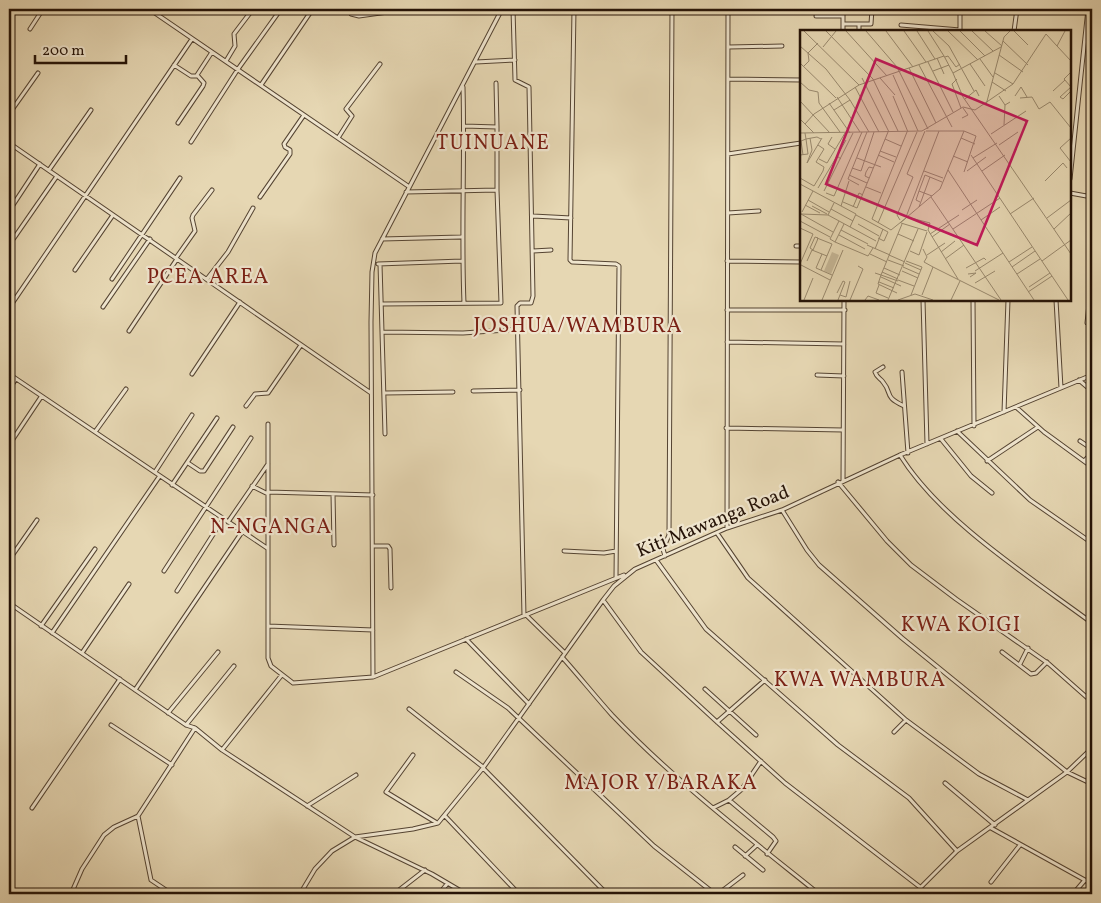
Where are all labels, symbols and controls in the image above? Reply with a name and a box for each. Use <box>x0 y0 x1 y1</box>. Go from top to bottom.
inset map <box>800 30 1071 301</box>
scale bar <box>35 32 126 64</box>
text: 200 m <box>42 41 85 62</box>
district label: TUINUANE <box>436 129 550 158</box>
district label: PCEA AREA <box>147 263 269 292</box>
district label: JOSHUA/WAMBURA <box>473 312 683 341</box>
street label: Kiti Mawanga Road <box>633 479 793 565</box>
district label: N-NGANGA <box>210 513 332 542</box>
district label: KWA KOIGI <box>901 611 1021 640</box>
district label: KWA WAMBURA <box>774 666 946 695</box>
district label: MAJOR Y/BARAKA <box>564 769 758 798</box>

